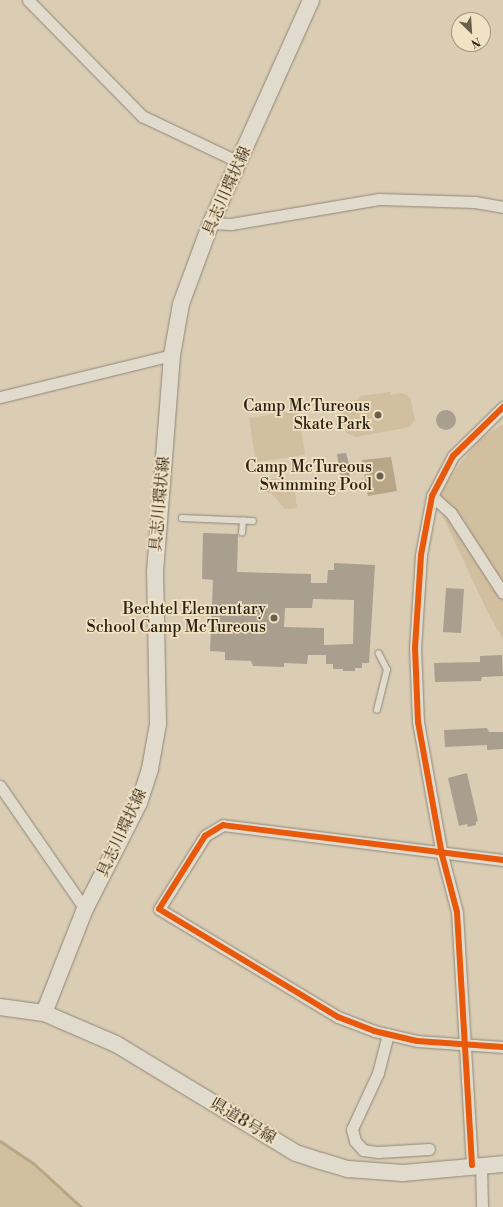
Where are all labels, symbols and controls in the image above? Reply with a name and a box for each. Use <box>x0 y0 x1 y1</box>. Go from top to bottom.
north arrow <box>451 12 491 52</box>
text: N <box>469 34 483 50</box>
street label: 具志川環状線 <box>199 143 255 239</box>
place label: Camp McTureous Skate Park <box>243 396 370 434</box>
marker: Camp McTureous Skate Park <box>373 410 383 420</box>
street label: 具志川環状線 <box>146 455 174 553</box>
place label: Camp McTureous Swimming Pool <box>245 457 372 495</box>
marker: Camp McTureous Swimming Pool <box>375 471 385 481</box>
place label: Bechtel Elementary School Camp McTureous <box>86 599 266 637</box>
marker: Bechtel Elementary School Camp McTureous <box>269 613 279 623</box>
street label: 具志川環状線 <box>93 785 151 881</box>
street label: 県道8号線 <box>206 1094 280 1148</box>

